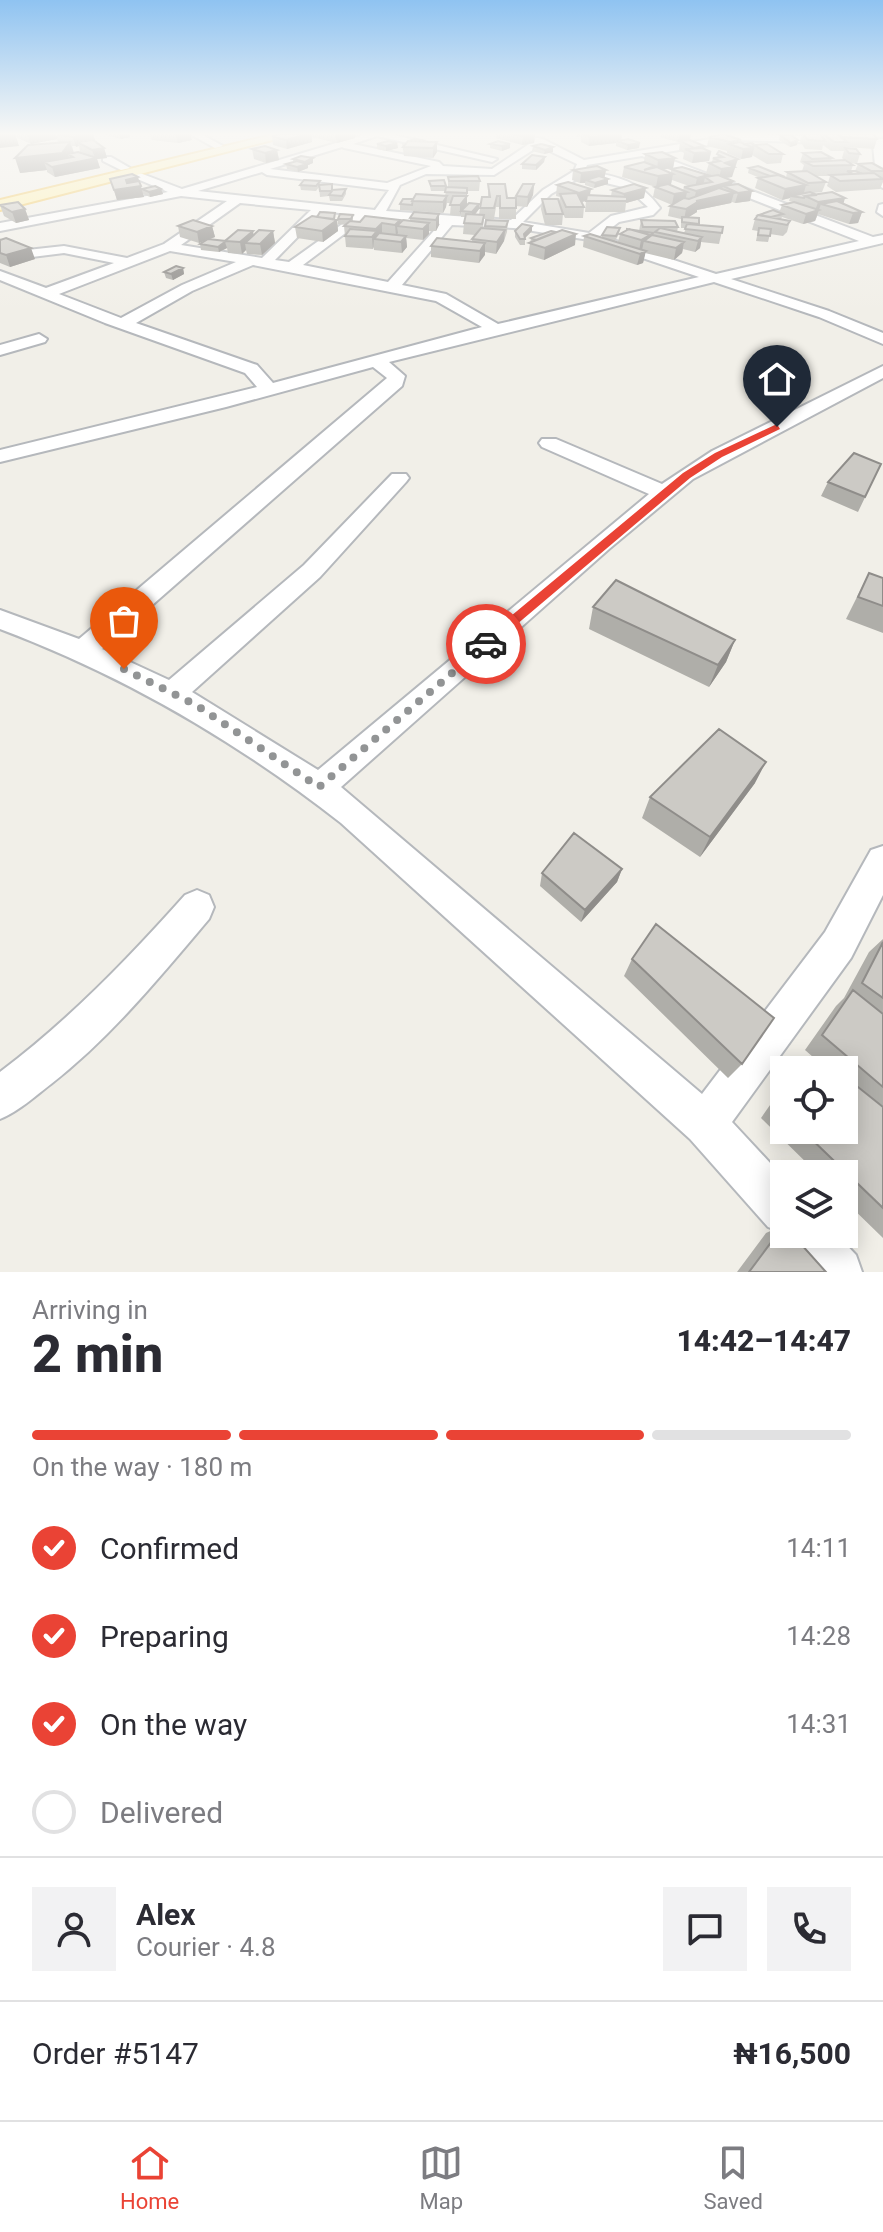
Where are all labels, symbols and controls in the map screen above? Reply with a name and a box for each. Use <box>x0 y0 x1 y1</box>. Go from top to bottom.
pin <box>743 345 811 427</box>
icon: home <box>755 357 799 401</box>
pin <box>90 587 158 669</box>
icon: bag <box>102 599 146 643</box>
courier <box>446 604 526 684</box>
icon: car <box>464 622 508 666</box>
map controls <box>770 1056 858 1248</box>
button: locate <box>770 1056 858 1144</box>
button: layers <box>770 1160 858 1248</box>
text: Arriving in <box>32 1295 148 1325</box>
text: 14:42–14:47 <box>676 1323 851 1358</box>
text: 2 min <box>32 1324 163 1385</box>
text: On the way · 180 m <box>32 1452 252 1482</box>
icon: check <box>32 1526 76 1570</box>
text: Confirmed <box>100 1531 239 1566</box>
text: 14:11 <box>786 1533 851 1563</box>
icon: check <box>32 1614 76 1658</box>
text: Preparing <box>100 1619 229 1654</box>
text: 14:28 <box>786 1621 851 1651</box>
icon: check <box>32 1702 76 1746</box>
text: On the way <box>100 1707 247 1742</box>
text: 14:31 <box>786 1709 851 1739</box>
text: Delivered <box>100 1795 223 1830</box>
button: person <box>32 1887 116 1971</box>
button: chat <box>663 1887 747 1971</box>
button: phone <box>767 1887 851 1971</box>
text: Alex <box>136 1897 196 1932</box>
text: Courier · 4.8 <box>136 1932 276 1962</box>
text: Order #5147 <box>32 2036 199 2071</box>
text: ₦16,500 <box>733 2036 851 2071</box>
tab: Home <box>120 2141 179 2214</box>
tab: Map <box>419 2141 463 2214</box>
tab: Saved <box>703 2141 763 2214</box>

